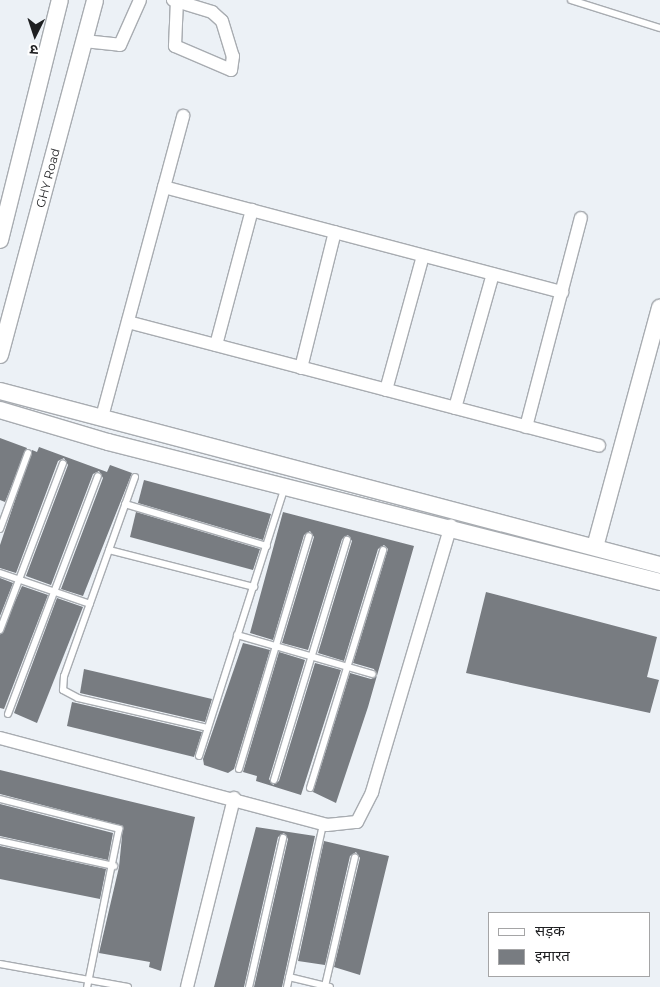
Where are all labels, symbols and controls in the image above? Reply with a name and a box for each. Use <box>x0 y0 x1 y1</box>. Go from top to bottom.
north arrow <box>10 10 60 60</box>
text: उ <box>29 41 39 59</box>
street label: GHY Road <box>33 147 63 209</box>
legend <box>488 912 650 977</box>
text: सड़क <box>535 921 565 940</box>
text: इमारत <box>535 946 570 965</box>

